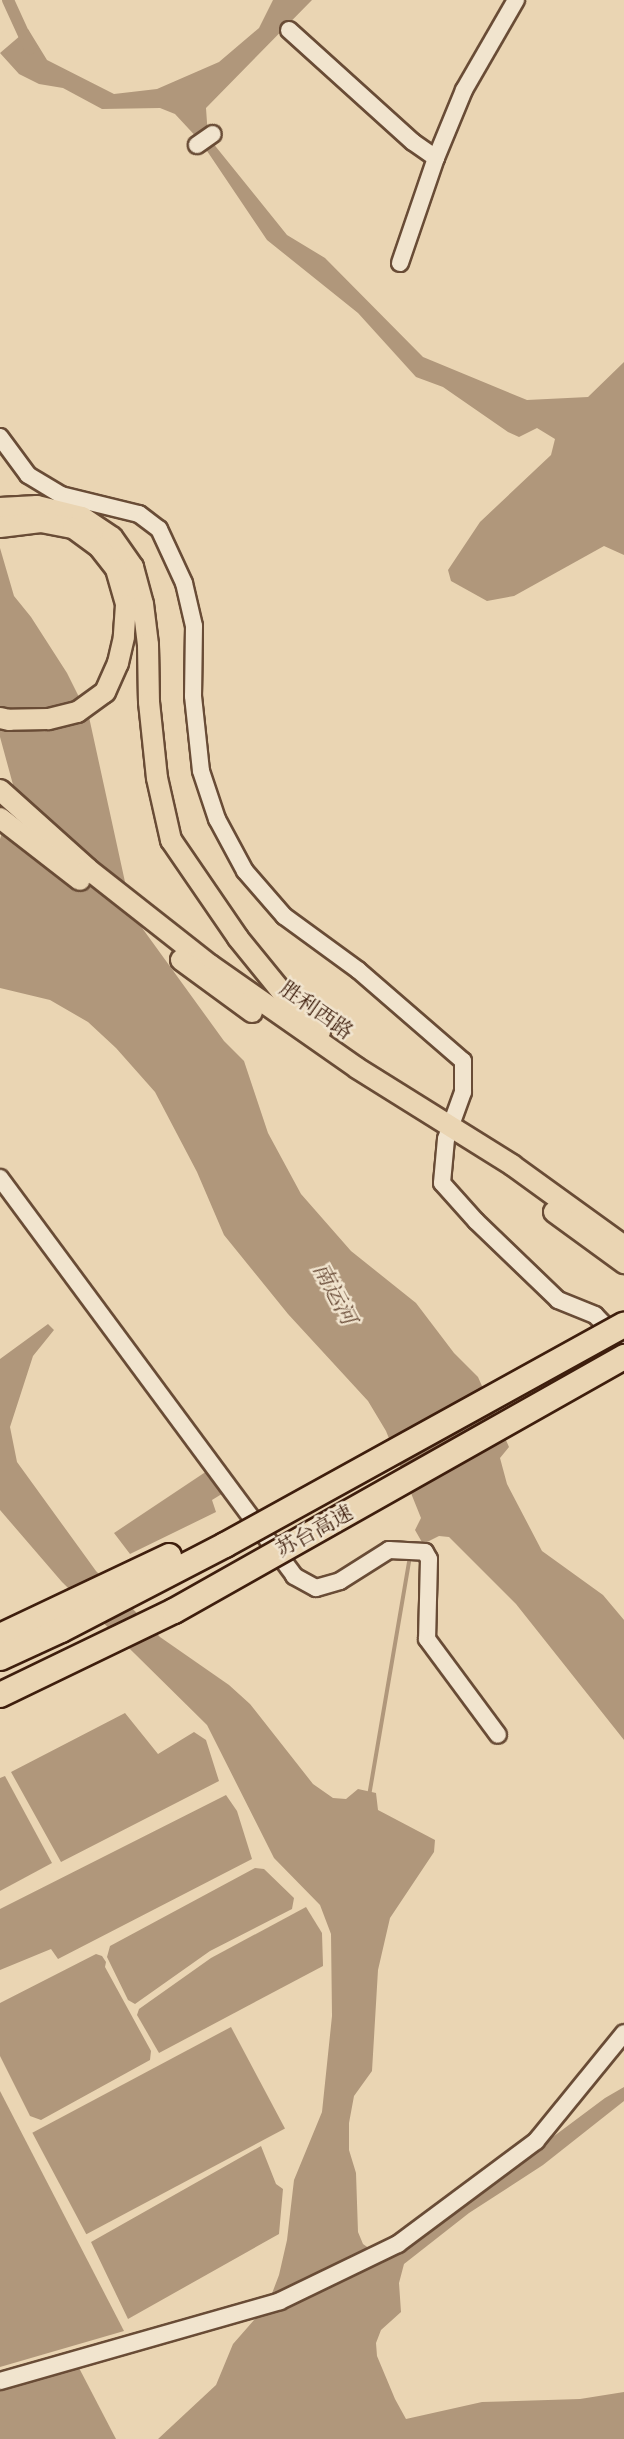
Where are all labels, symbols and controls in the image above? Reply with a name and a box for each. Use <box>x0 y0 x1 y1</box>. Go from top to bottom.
street label: 胜利西路 <box>274 977 358 1045</box>
water label: 南运河 <box>307 1259 361 1329</box>
street label: 苏台高速 <box>272 1501 358 1563</box>

